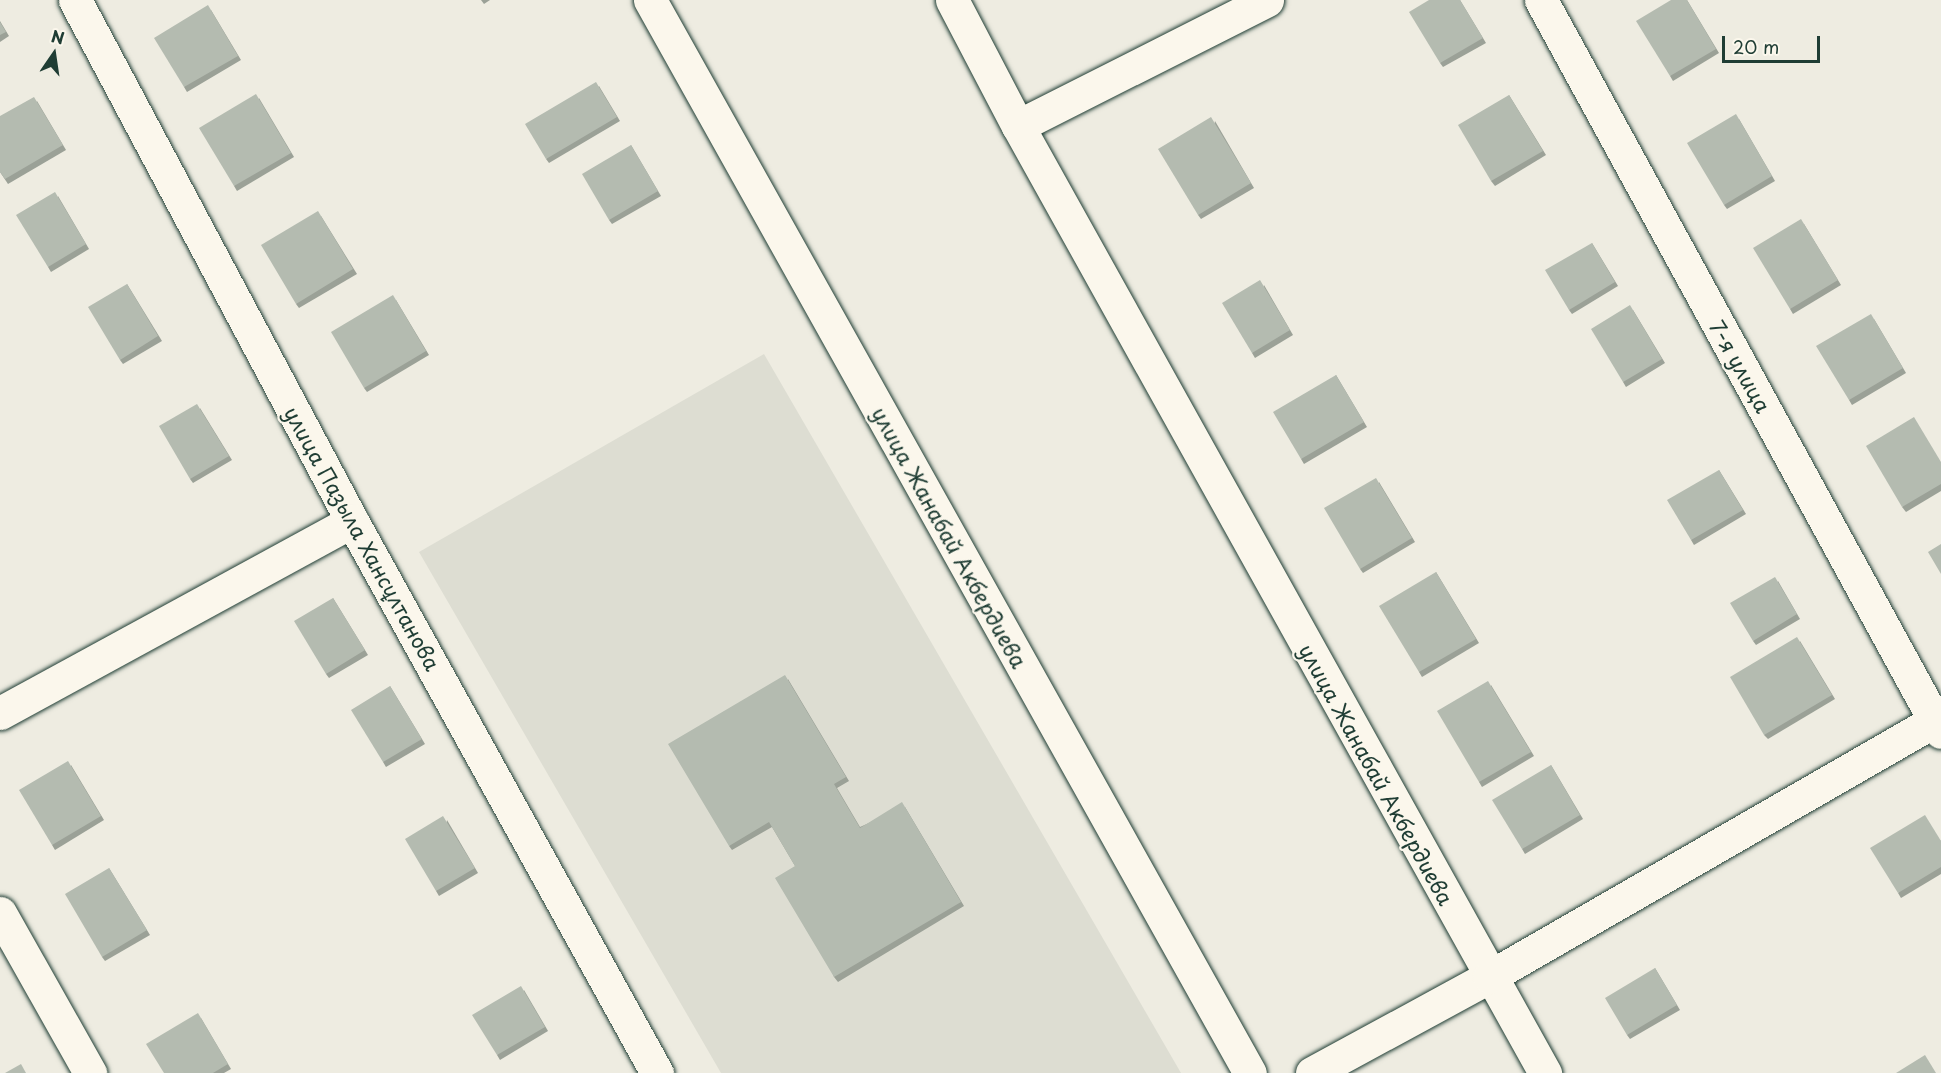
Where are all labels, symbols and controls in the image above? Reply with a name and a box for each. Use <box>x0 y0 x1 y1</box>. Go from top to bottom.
text: N <box>49 23 67 50</box>
north arrow <box>24 24 84 84</box>
scale bar <box>1725 24 1822 62</box>
text: 20 m <box>1733 33 1779 60</box>
street label: 7-я улица <box>1705 315 1777 417</box>
street label: улица Пазыла Хансұлтанова <box>280 401 446 675</box>
street label: улица Жанабай Акбердиева <box>867 401 1033 673</box>
street label: улица Жанабай Акбердиева <box>1294 638 1460 910</box>

